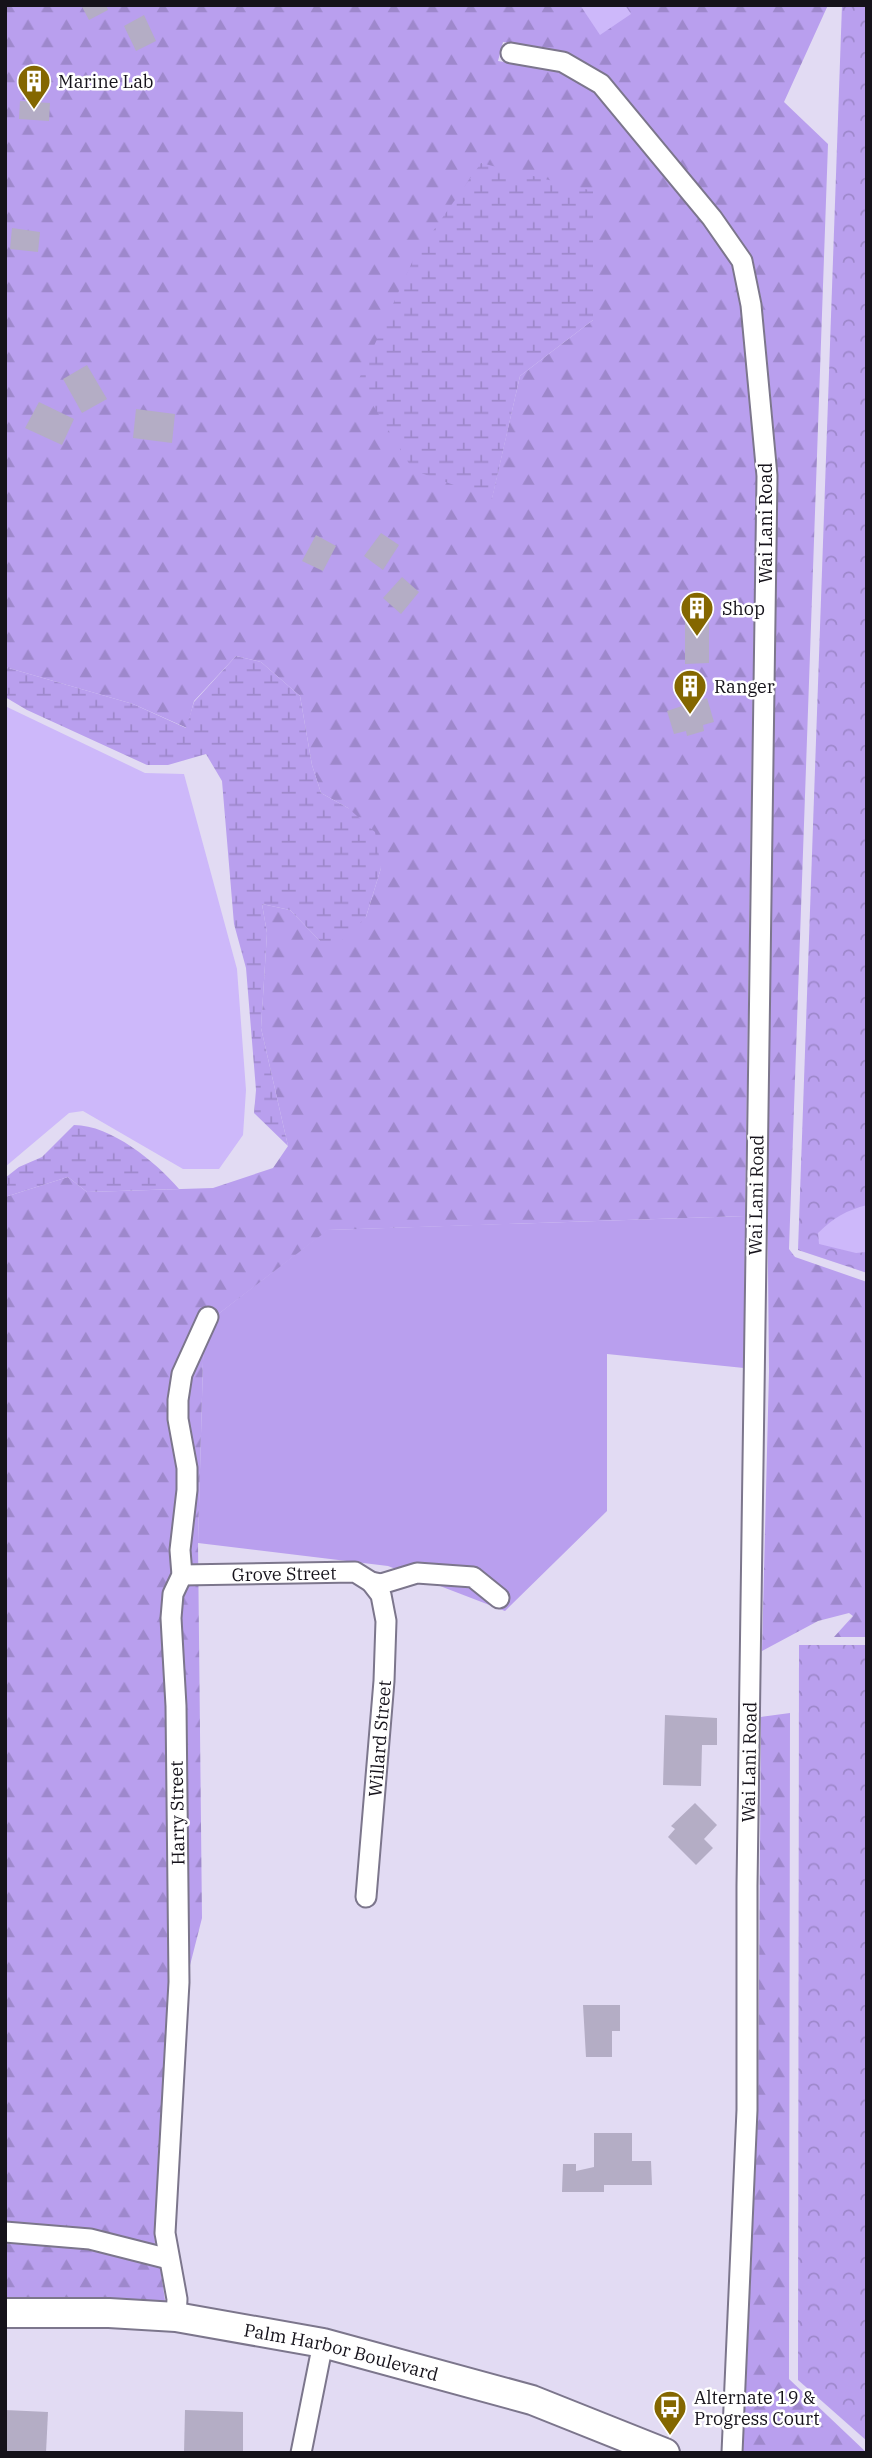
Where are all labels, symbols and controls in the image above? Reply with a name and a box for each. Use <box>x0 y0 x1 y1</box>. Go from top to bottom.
building icon: Marine Lab <box>15 62 53 111</box>
place label: Marine Lab <box>58 70 154 93</box>
street label: Wai Lani Road <box>754 463 777 583</box>
building icon: Shop <box>678 589 716 638</box>
place label: Shop <box>722 597 765 620</box>
building icon: Ranger <box>671 667 709 716</box>
place label: Ranger <box>714 675 775 698</box>
street label: Wai Lani Road <box>743 1134 769 1256</box>
street label: Grove Street <box>231 1561 337 1586</box>
street label: Willard Street <box>363 1679 396 1798</box>
street label: Wai Lani Road <box>736 1701 762 1823</box>
street label: Harry Street <box>165 1760 189 1866</box>
street label: Palm Harbor Boulevard <box>242 2318 441 2385</box>
place label: Alternate 19 & Progress Court <box>694 2386 820 2430</box>
bus stop icon: Alternate 19 & Progress Court <box>651 2388 689 2437</box>

